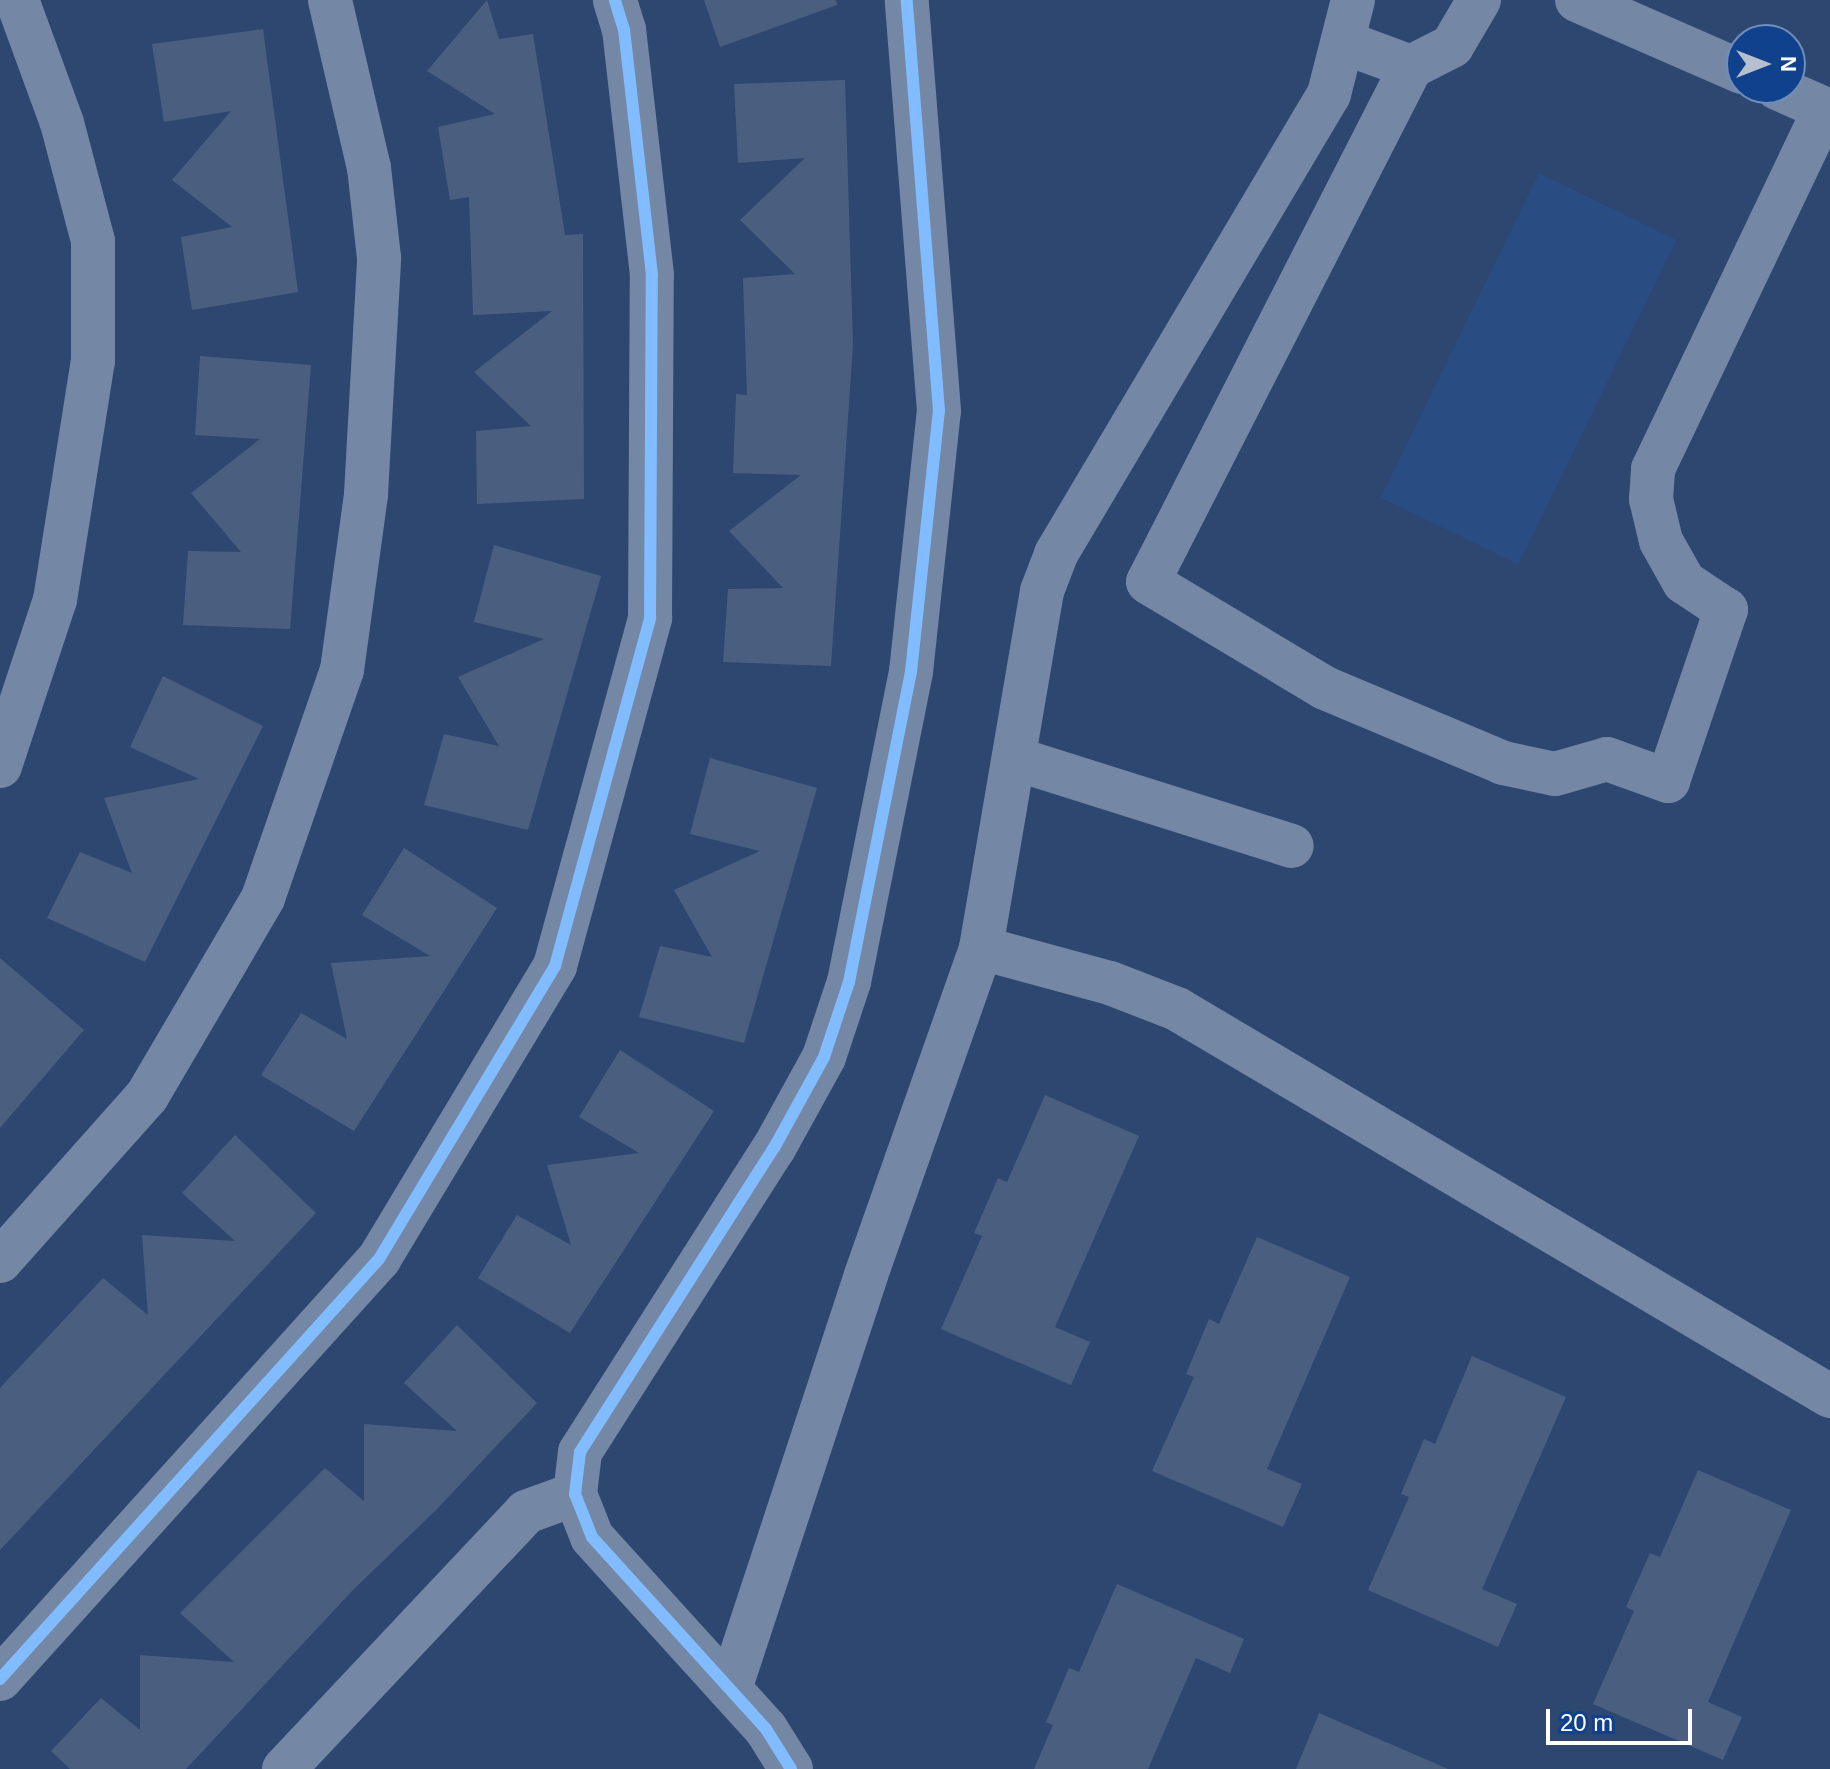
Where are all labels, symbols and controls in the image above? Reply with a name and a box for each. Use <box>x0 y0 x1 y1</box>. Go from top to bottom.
north arrow <box>1726 24 1806 104</box>
text: N <box>1776 56 1801 72</box>
scale bar <box>1550 1693 1696 1743</box>
text: 20 m <box>1560 1709 1613 1736</box>

